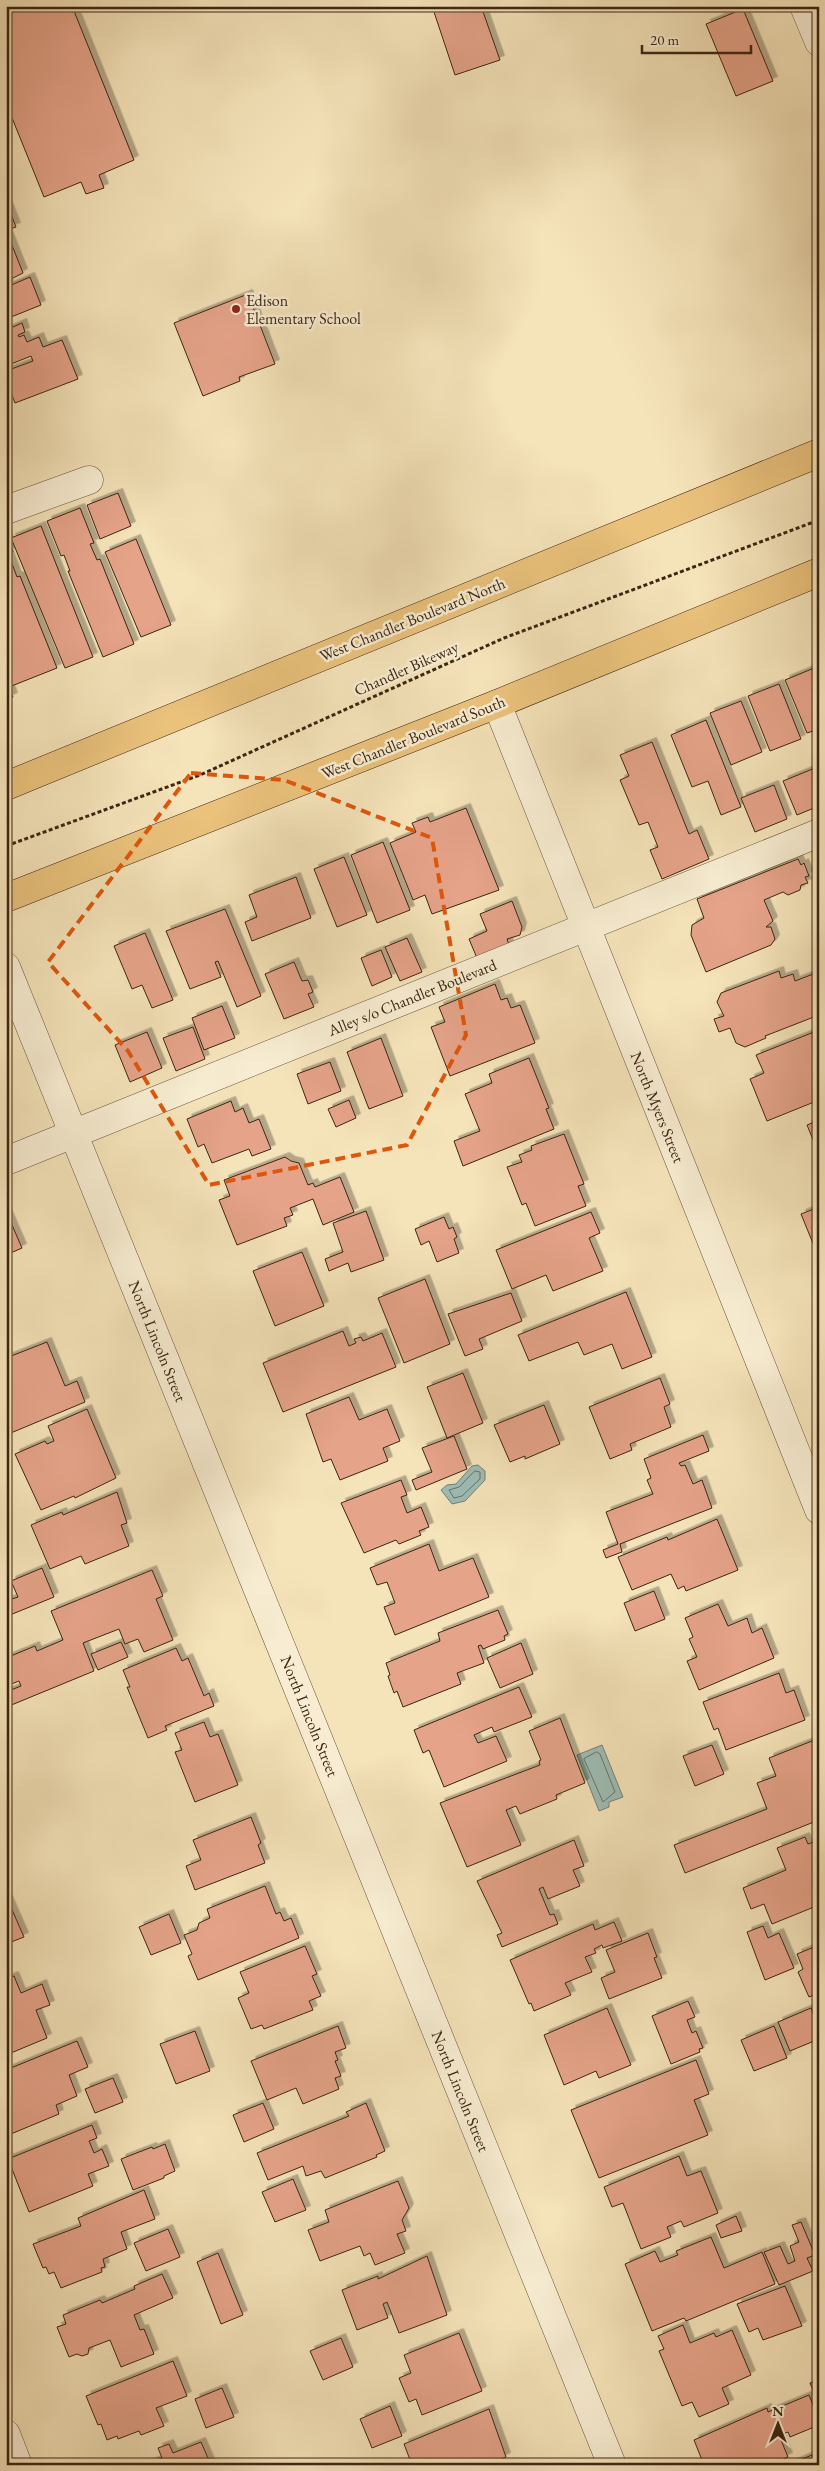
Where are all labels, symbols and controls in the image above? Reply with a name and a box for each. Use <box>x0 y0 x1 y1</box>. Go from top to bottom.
scale bar <box>642 22 751 54</box>
text: 20 m <box>650 30 679 49</box>
place label: Edison Elementary School <box>246 290 361 329</box>
marker: Edison Elementary School <box>230 303 242 315</box>
street label: West Chandler Boulevard North <box>316 573 508 666</box>
street label: Chandler Bikeway <box>351 636 463 701</box>
street label: West Chandler Boulevard South <box>318 691 508 784</box>
street label: Alley s/o Chandler Boulevard <box>324 954 500 1041</box>
street label: North Myers Street <box>626 1049 689 1166</box>
street label: North Lincoln Street <box>124 1278 191 1405</box>
street label: North Lincoln Street <box>276 1653 343 1780</box>
street label: North Lincoln Street <box>427 2028 494 2155</box>
north arrow <box>752 2398 802 2448</box>
text: N <box>772 2402 784 2420</box>

